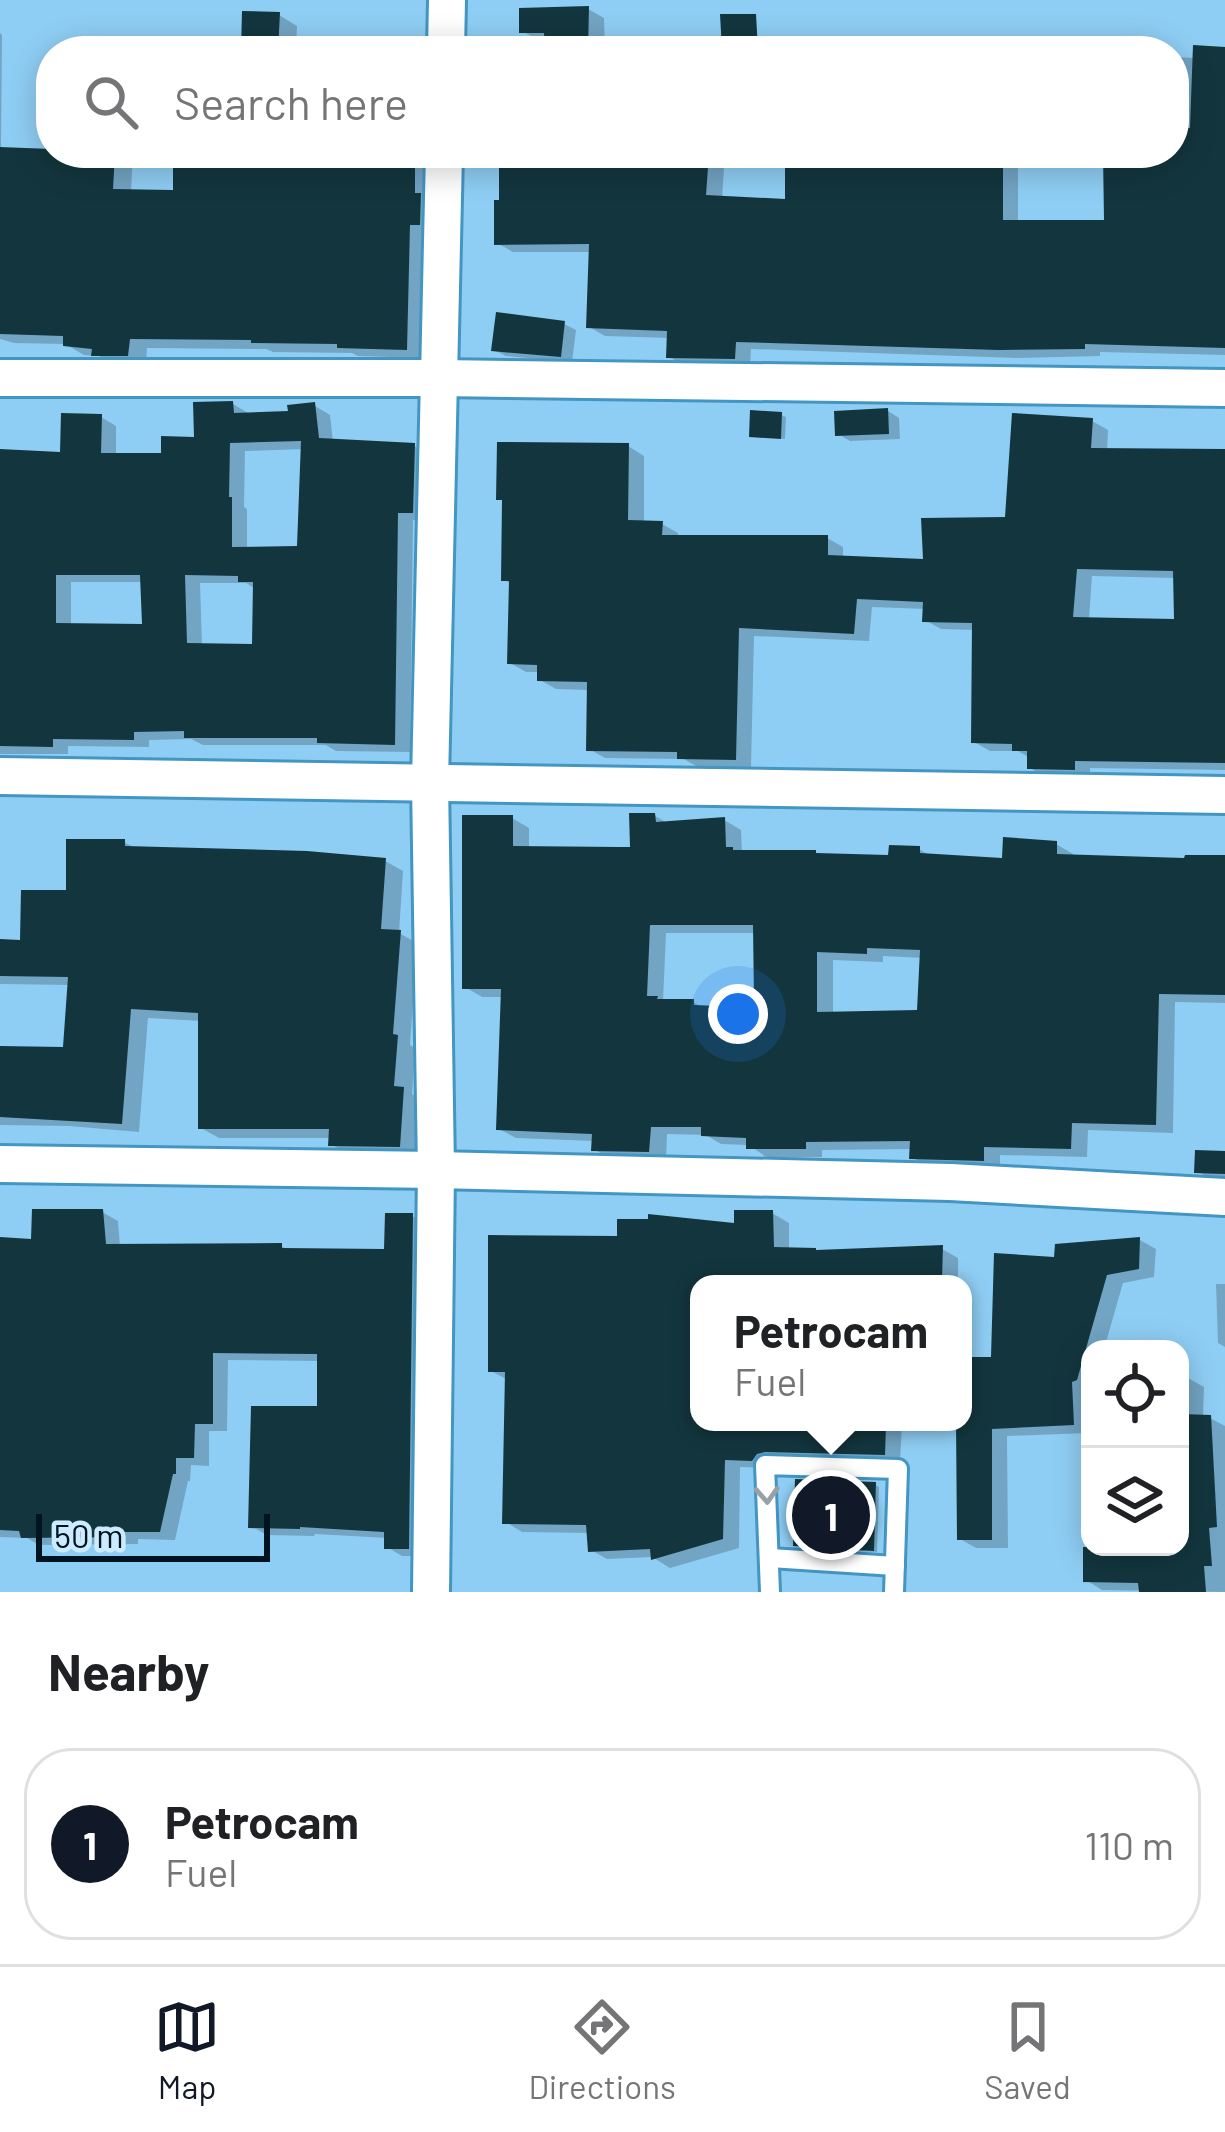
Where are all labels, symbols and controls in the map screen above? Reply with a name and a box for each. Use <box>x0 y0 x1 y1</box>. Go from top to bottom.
search box <box>36 36 1189 168</box>
icon: search <box>78 69 144 135</box>
text: Search here <box>174 75 408 129</box>
your location <box>708 984 768 1044</box>
popup <box>690 1275 972 1431</box>
text: Petrocam <box>734 1303 928 1357</box>
map controls <box>1081 1340 1189 1556</box>
button: locate <box>1081 1340 1189 1448</box>
text: Fuel <box>734 1357 806 1404</box>
button: layers <box>1081 1448 1189 1556</box>
pin: 1 <box>792 1470 870 1560</box>
one-way arrow <box>754 1486 780 1505</box>
scale bar <box>36 1508 270 1561</box>
text: 50 m <box>54 1515 124 1555</box>
text: Nearby <box>48 1640 209 1701</box>
text: Petrocam <box>165 1794 359 1848</box>
text: 1 <box>83 1821 97 1868</box>
text: 110 m <box>1084 1821 1174 1868</box>
text: Fuel <box>165 1848 237 1895</box>
tab: Map <box>154 1994 220 2106</box>
tab: Directions <box>528 1994 676 2106</box>
tab: Saved <box>984 1994 1071 2106</box>

